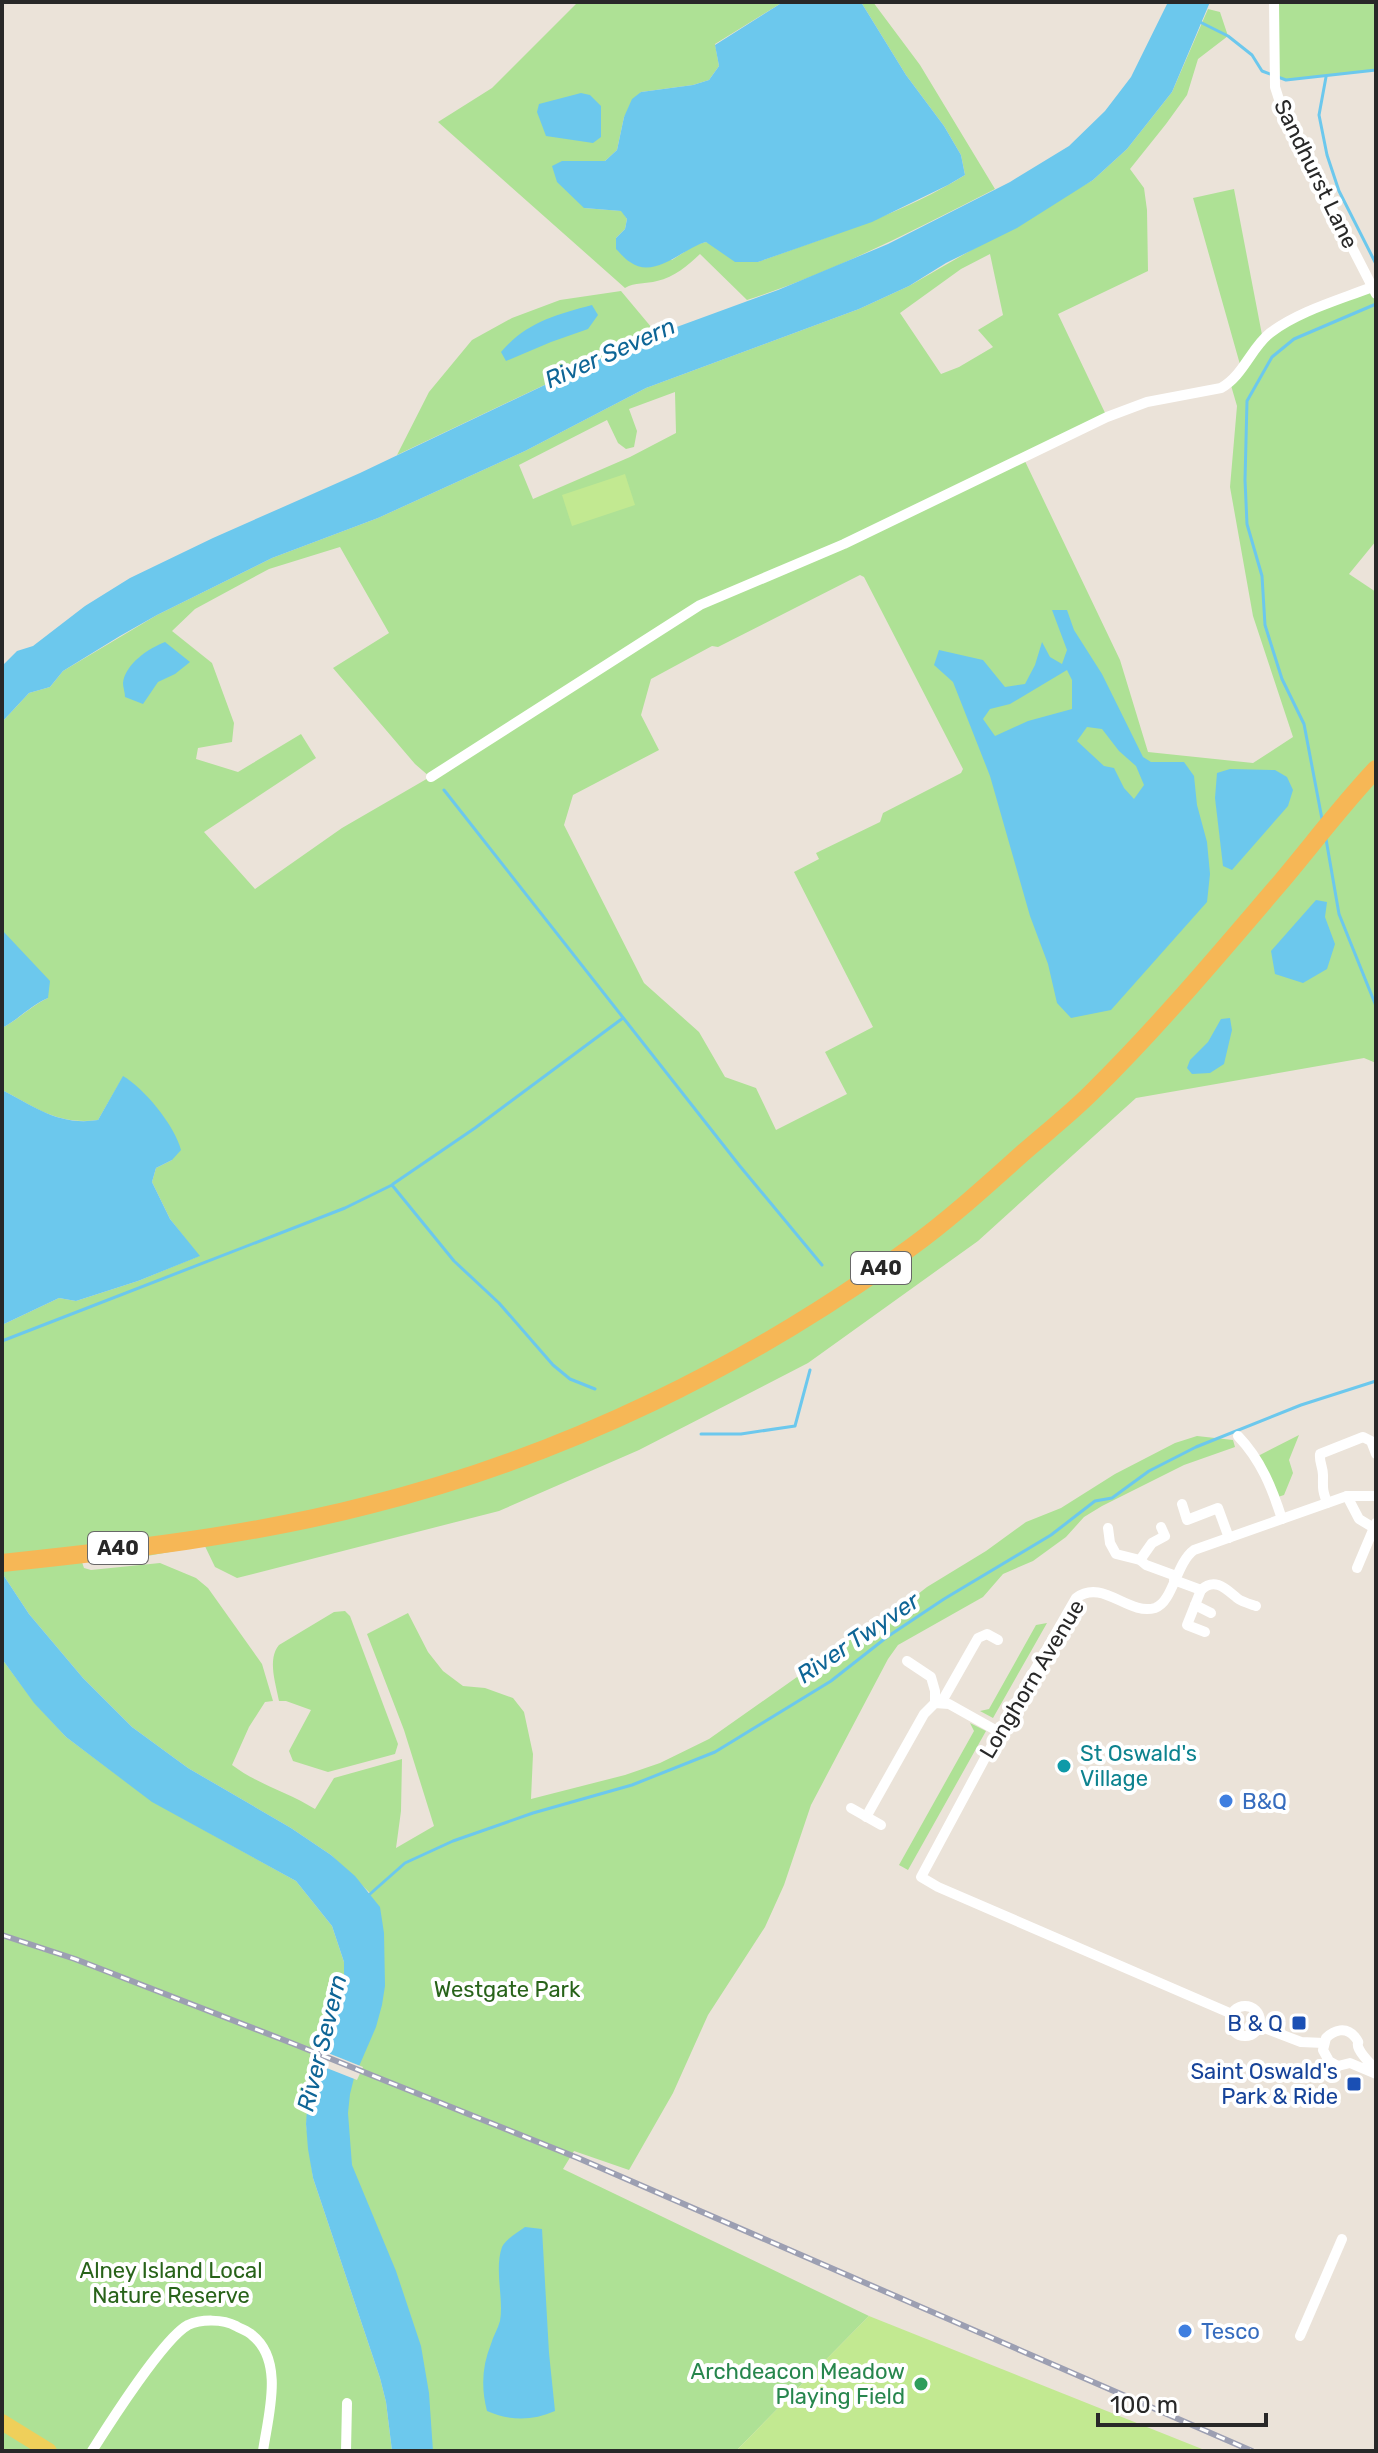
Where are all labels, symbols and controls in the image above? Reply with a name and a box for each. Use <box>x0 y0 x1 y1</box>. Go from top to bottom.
street label: Sandhurst Lane <box>1268 95 1364 253</box>
water label: River Severn <box>540 312 680 394</box>
road number: A40 <box>851 1252 911 1284</box>
road number: A40 <box>88 1532 148 1564</box>
water label: River Twyver <box>791 1586 925 1689</box>
street label: Longhorn Avenue <box>974 1595 1090 1763</box>
place label: St Oswald's Village <box>1080 1740 1197 1792</box>
marker: St Oswald's Village <box>1055 1757 1073 1775</box>
place label: B&Q <box>1242 1788 1287 1815</box>
marker: B&Q <box>1217 1792 1235 1810</box>
water label: River Severn <box>291 1972 353 2114</box>
park label: Westgate Park <box>434 1976 581 2003</box>
place label: B & Q <box>1227 2010 1283 2037</box>
marker: B & Q <box>1290 2014 1308 2032</box>
place label: Saint Oswald's Park & Ride <box>1190 2058 1338 2110</box>
marker: Saint Oswald's Park & Ride <box>1345 2075 1363 2093</box>
park label: Alney Island Local Nature Reserve <box>79 2257 263 2309</box>
place label: Tesco <box>1201 2318 1260 2345</box>
marker: Tesco <box>1176 2322 1194 2340</box>
place label: Archdeacon Meadow Playing Field <box>691 2358 905 2410</box>
marker: Archdeacon Meadow Playing Field <box>912 2375 930 2393</box>
scale bar <box>1098 2377 1266 2427</box>
text: 100 m <box>1110 2391 1178 2419</box>

